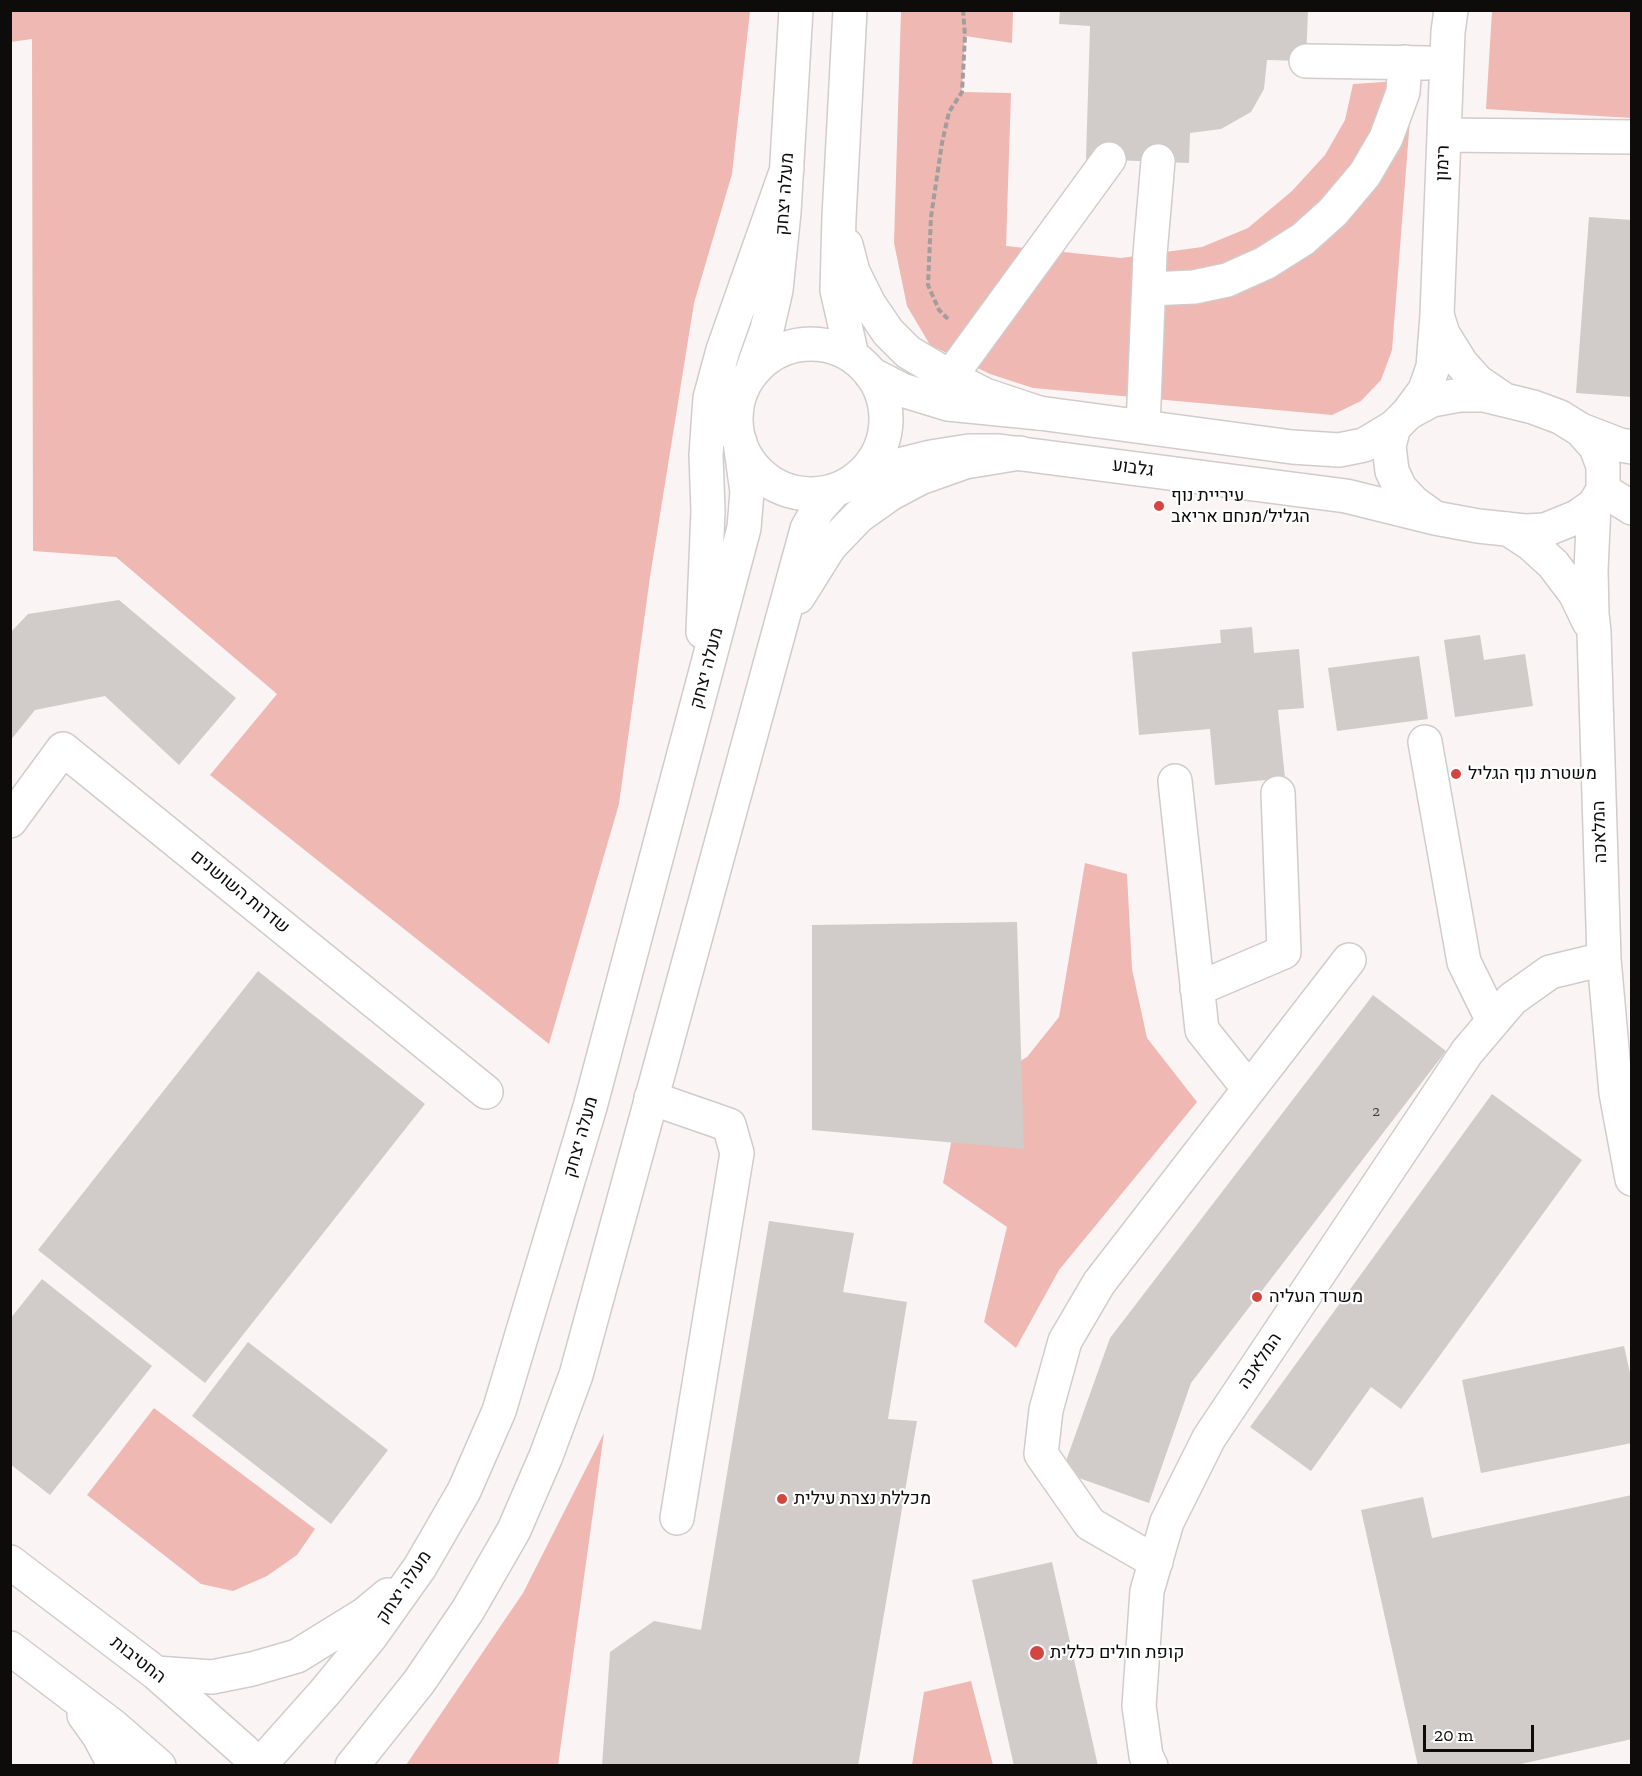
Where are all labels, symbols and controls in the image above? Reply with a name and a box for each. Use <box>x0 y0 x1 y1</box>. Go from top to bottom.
street label: רימון <box>1432 145 1454 181</box>
street label: מעלה יצחק <box>771 152 799 236</box>
street label: גלבוע <box>1111 454 1155 482</box>
place label: עיריית נוף הגליל/מנחם אריאב <box>1171 485 1310 528</box>
marker: עיריית נוף הגליל/מנחם אריאב <box>1152 499 1166 513</box>
street label: מעלה יצחק <box>686 625 728 711</box>
place label: משטרת נוף הגליל <box>1468 763 1597 785</box>
marker: משטרת נוף הגליל <box>1449 767 1463 781</box>
street label: המלאכה <box>1588 800 1612 864</box>
street label: שדרות השושנים <box>186 846 294 938</box>
street label: מעלה יצחק <box>559 1094 603 1180</box>
house number: 2 <box>1372 1103 1380 1121</box>
place label: משרד העליה <box>1269 1286 1363 1308</box>
marker: משרד העליה <box>1250 1290 1264 1304</box>
street label: המלאכה <box>1233 1329 1287 1393</box>
place label: מכללת נצרת עילית <box>794 1488 931 1510</box>
marker: מכללת נצרת עילית <box>775 1492 789 1506</box>
street label: מעלה יצחק <box>372 1547 436 1627</box>
street label: החטיבות <box>106 1632 170 1688</box>
place label: קופת חולים כללית <box>1050 1642 1184 1664</box>
marker: קופת חולים כללית <box>1028 1644 1046 1662</box>
scale bar <box>1426 1713 1537 1751</box>
text: 20 m <box>1434 1724 1473 1746</box>

